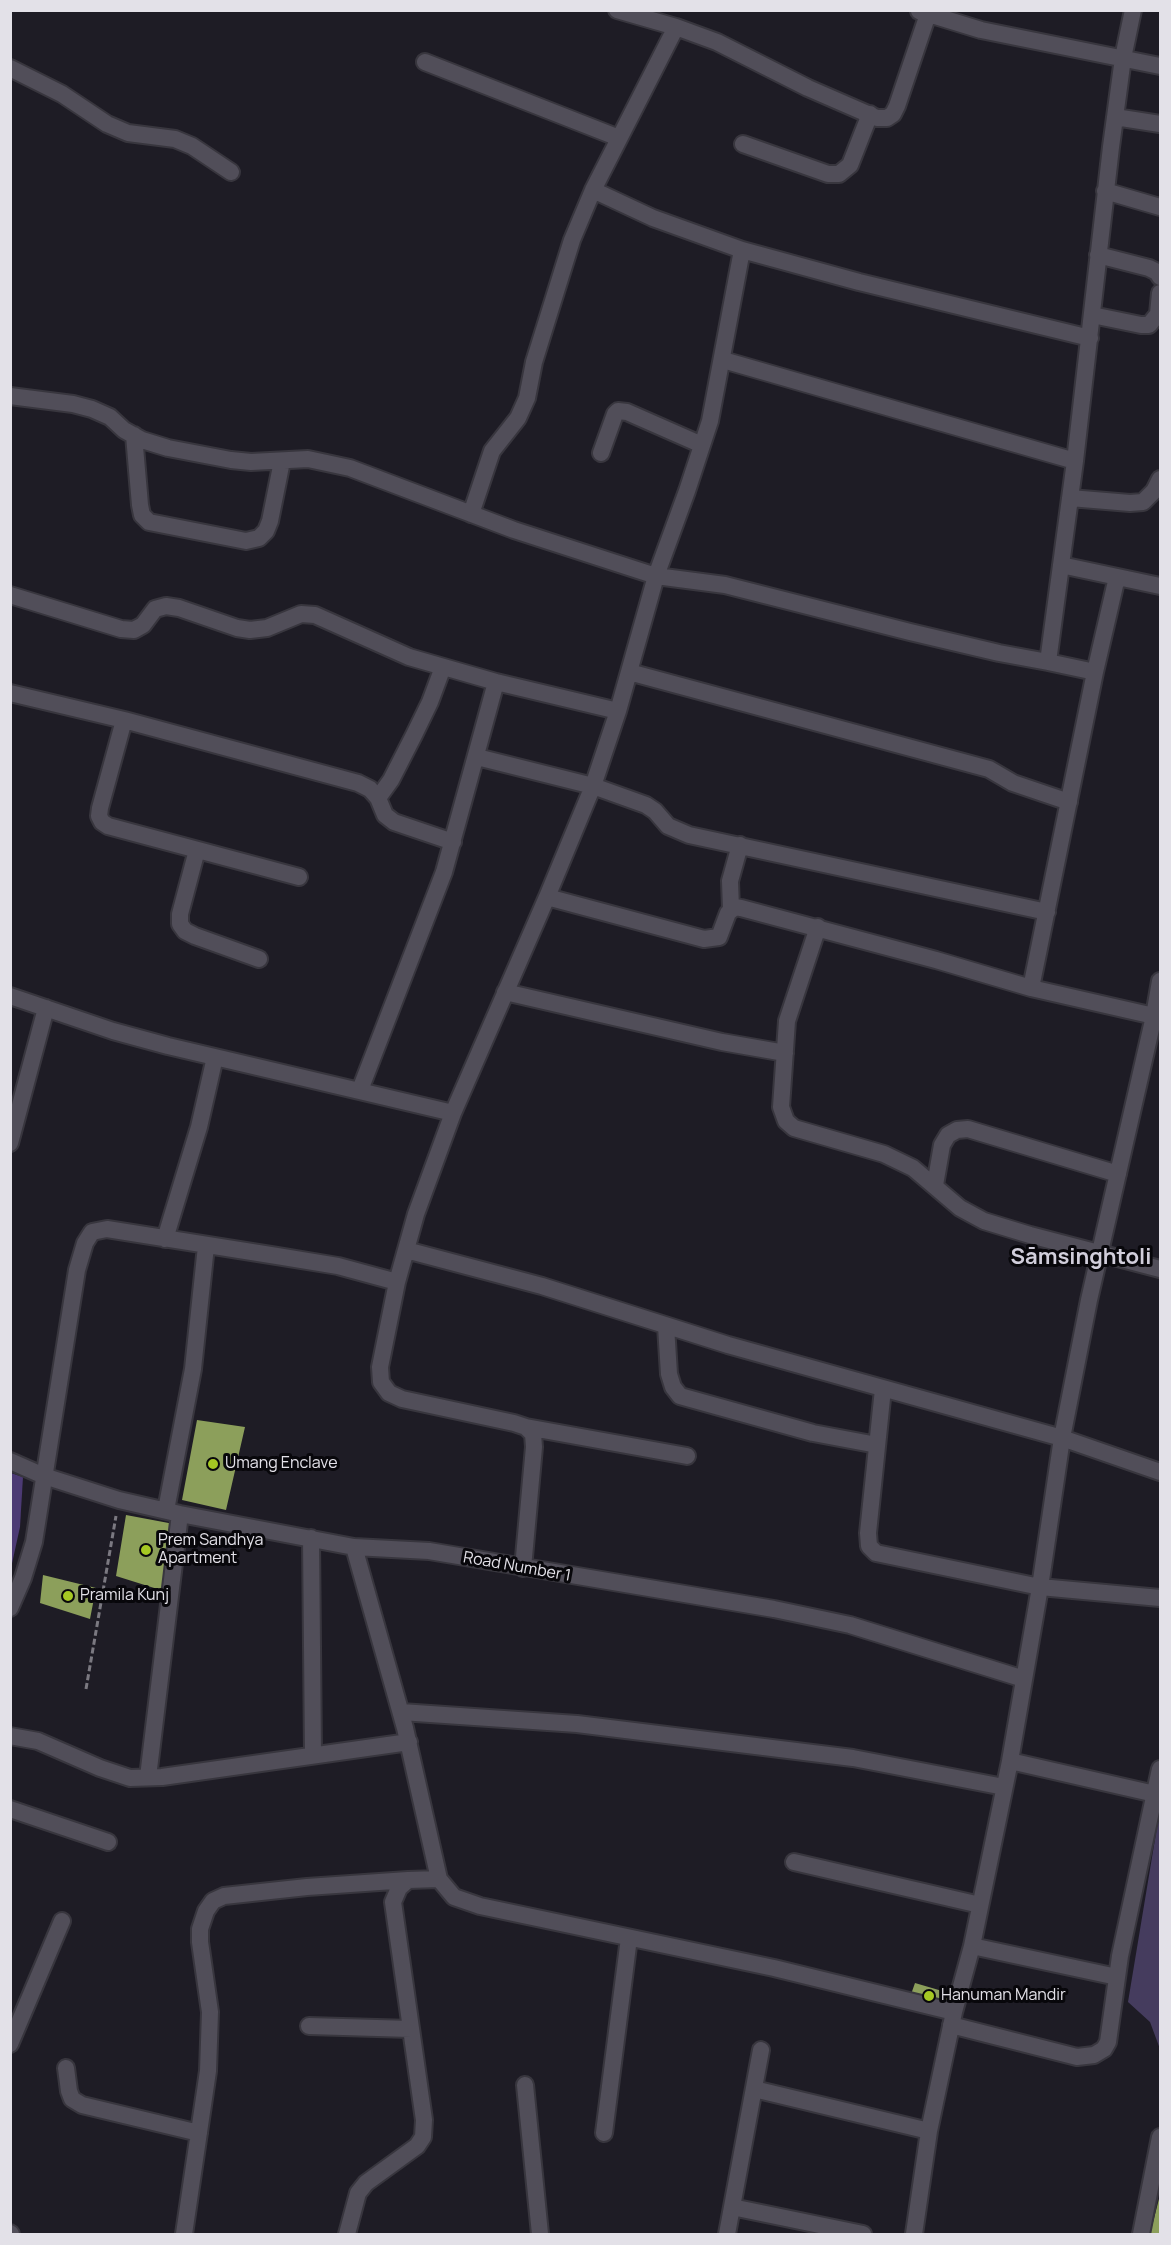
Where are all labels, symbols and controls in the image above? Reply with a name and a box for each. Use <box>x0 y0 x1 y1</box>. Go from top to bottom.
district label: Sāmsinghtoli <box>1011 1245 1151 1271</box>
place label: Umang Enclave <box>225 1454 338 1474</box>
marker: Umang Enclave <box>206 1457 220 1471</box>
place label: Prem Sandhya Apartment <box>158 1531 263 1569</box>
marker: Prem Sandhya Apartment <box>139 1543 153 1557</box>
street label: Road Number 1 <box>462 1548 572 1586</box>
place label: Pramila Kunj <box>80 1586 169 1606</box>
marker: Pramila Kunj <box>61 1589 75 1603</box>
place label: Hanuman Mandir <box>941 1986 1066 2006</box>
marker: Hanuman Mandir <box>922 1989 936 2003</box>

